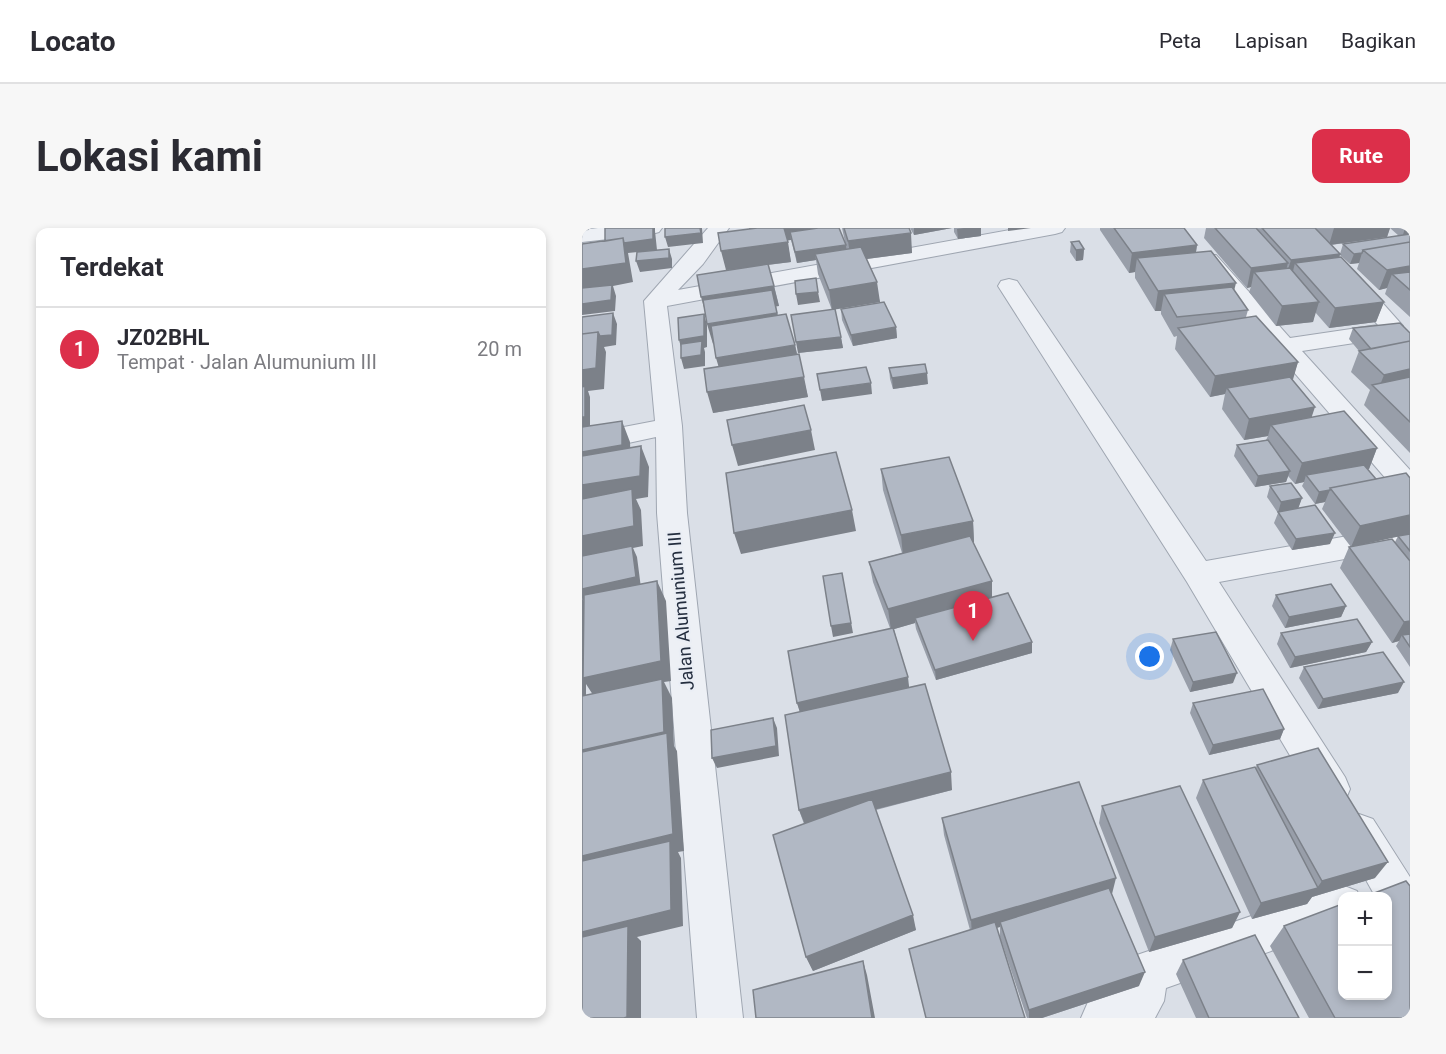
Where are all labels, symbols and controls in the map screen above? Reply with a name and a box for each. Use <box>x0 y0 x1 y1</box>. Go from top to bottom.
text: Locato <box>30 25 115 58</box>
text: Peta <box>1159 29 1201 53</box>
text: Lapisan <box>1234 29 1308 53</box>
text: Bagikan <box>1341 29 1416 53</box>
button: Rute <box>1312 129 1410 183</box>
text: Lokasi kami <box>36 132 263 181</box>
text: Terdekat <box>60 252 164 282</box>
text: JZ02BHL <box>117 325 209 350</box>
text: 1 <box>74 337 85 361</box>
text: 20 m <box>477 337 522 361</box>
text: Tempat · Jalan Alumunium III <box>117 350 377 374</box>
street label: Jalan Alumunium III <box>663 531 698 691</box>
pin: 1 <box>954 592 992 641</box>
your location <box>1135 642 1164 671</box>
map controls <box>1338 892 1392 1000</box>
button: + <box>1338 892 1392 946</box>
button: − <box>1338 946 1392 1000</box>

